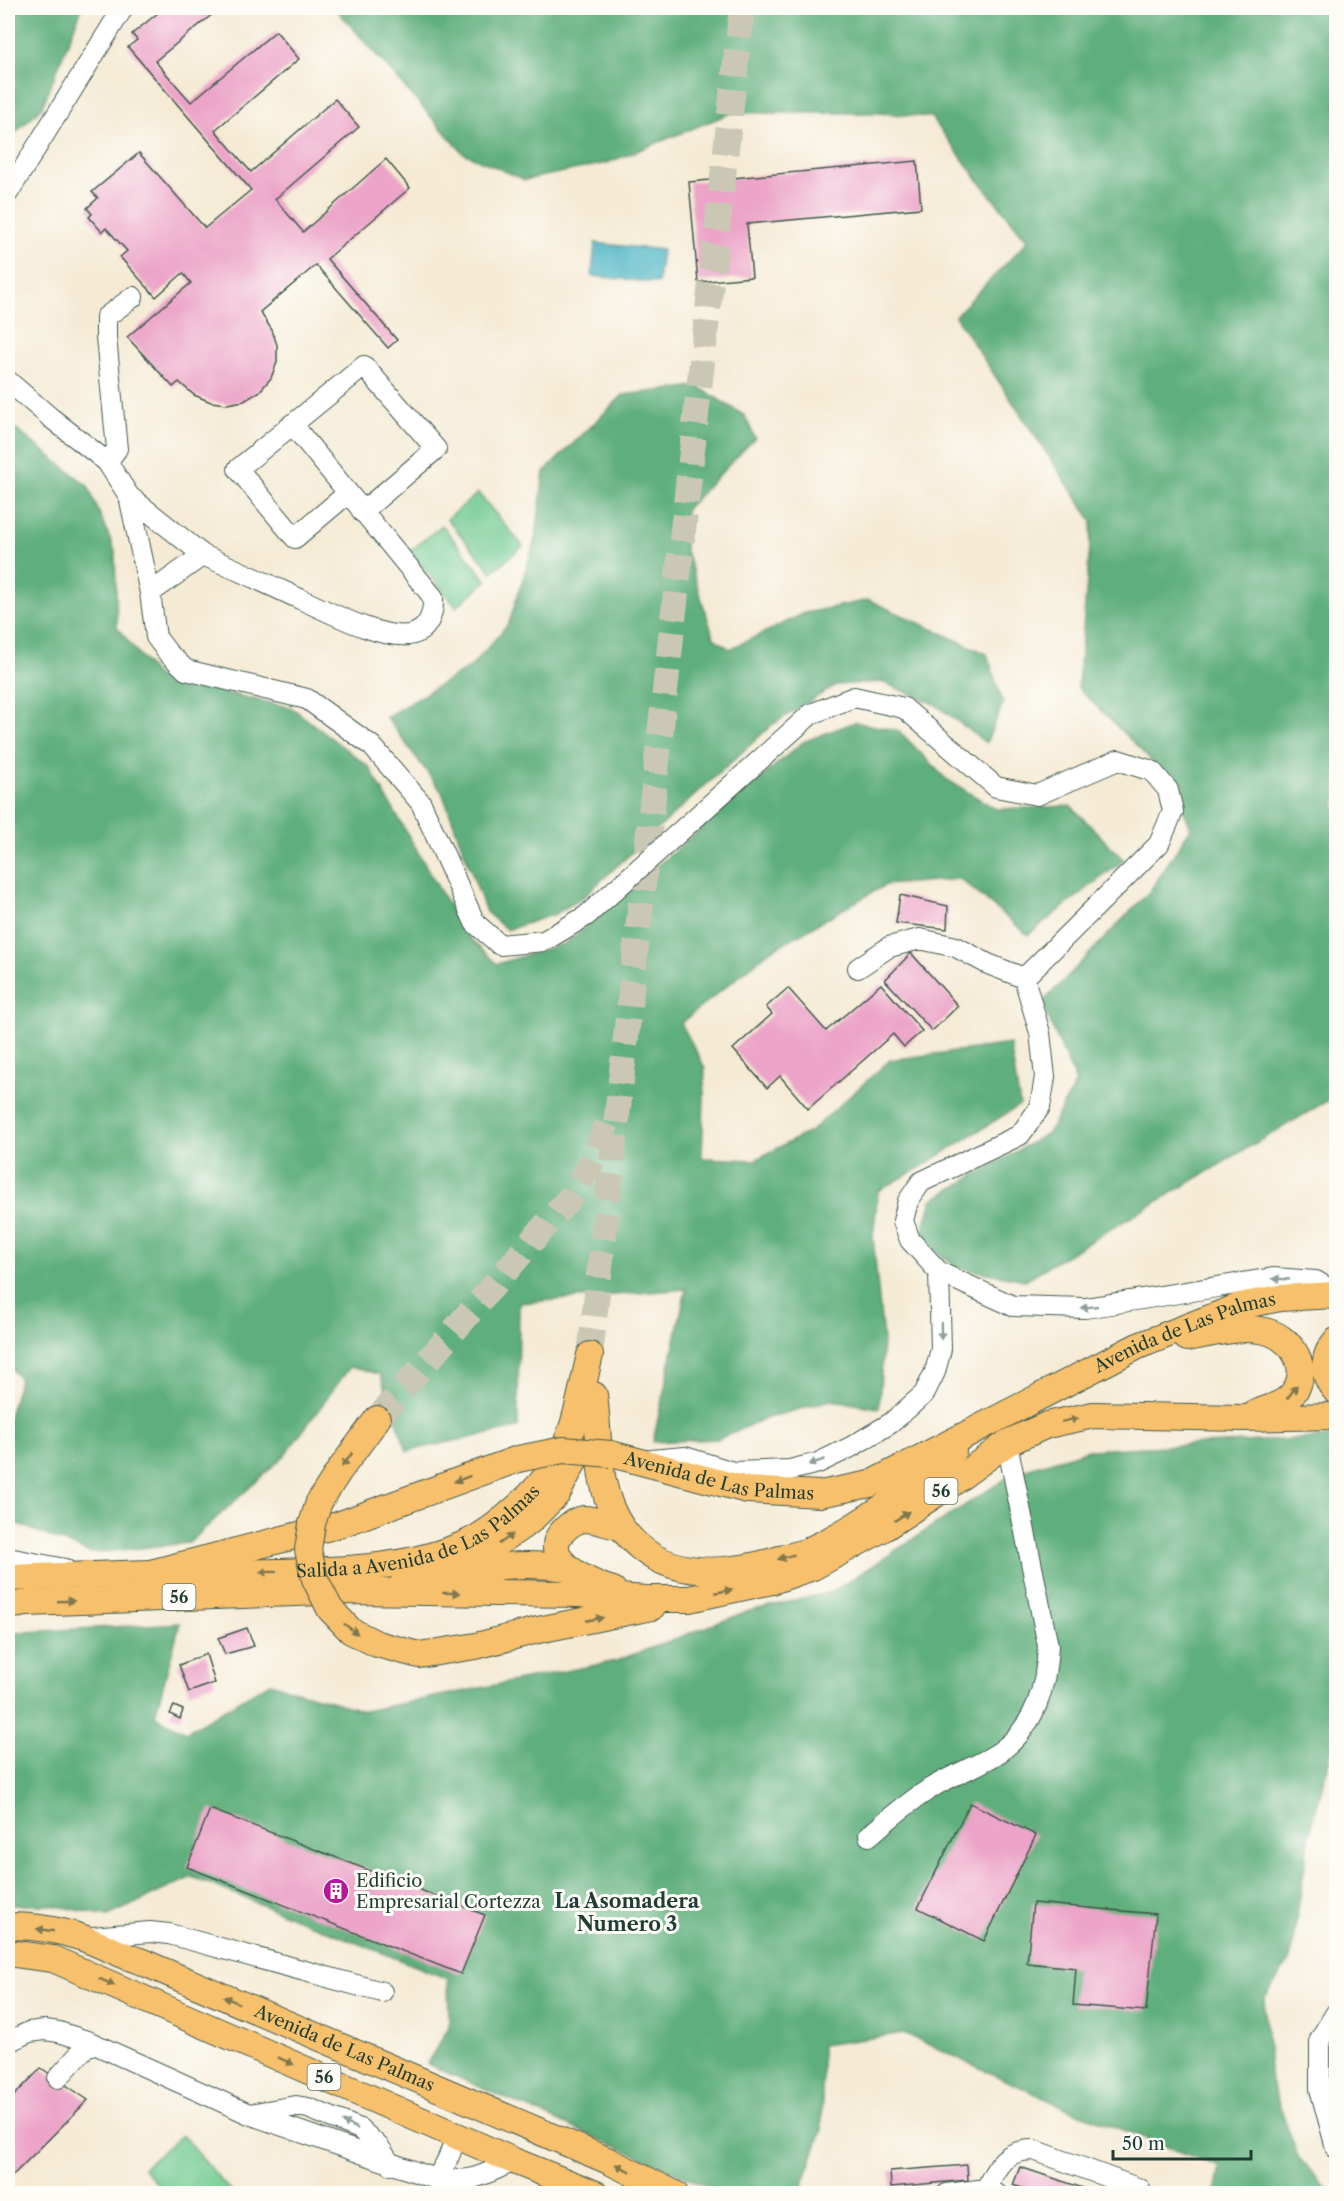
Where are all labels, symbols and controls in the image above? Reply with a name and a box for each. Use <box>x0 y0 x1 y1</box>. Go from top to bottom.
one-way arrow <box>1272 1274 1291 1283</box>
street label: Avenida de Las Palmas <box>1089 1288 1278 1378</box>
one-way arrow <box>1079 1302 1098 1311</box>
one-way arrow <box>936 1321 945 1340</box>
one-way arrow <box>1286 1384 1298 1399</box>
one-way arrow <box>1060 1414 1079 1424</box>
street label: Avenida de Las Palmas <box>621 1447 815 1505</box>
one-way arrow <box>341 1452 353 1468</box>
one-way arrow <box>808 1458 826 1468</box>
one-way arrow <box>453 1474 471 1484</box>
road number: 56 <box>924 1478 958 1504</box>
street label: Salida a Avenida de Las Palmas <box>296 1480 545 1582</box>
one-way arrow <box>894 1510 910 1522</box>
one-way arrow <box>498 1533 513 1545</box>
one-way arrow <box>777 1553 795 1562</box>
one-way arrow <box>259 1567 278 1577</box>
road number: 56 <box>162 1584 195 1610</box>
one-way arrow <box>715 1586 734 1596</box>
one-way arrow <box>442 1588 461 1597</box>
one-way arrow <box>56 1597 75 1606</box>
one-way arrow <box>586 1614 605 1623</box>
one-way arrow <box>344 1623 359 1635</box>
place label: Edificio Empresarial Cortezza <box>356 1870 541 1913</box>
building icon: Edificio Empresarial Cortezza <box>321 1876 351 1906</box>
district label: La Asomadera Numero 3 <box>555 1889 700 1936</box>
one-way arrow <box>35 1925 54 1934</box>
one-way arrow <box>98 1978 116 1988</box>
one-way arrow <box>222 1995 240 2004</box>
street label: Avenida de Las Palmas <box>250 2000 438 2096</box>
one-way arrow <box>277 2056 294 2065</box>
road number: 56 <box>308 2064 340 2090</box>
one-way arrow <box>342 2120 359 2129</box>
scale bar <box>1113 2123 1251 2161</box>
text: 50 m <box>1122 2133 1165 2155</box>
one-way arrow <box>614 2163 631 2173</box>

